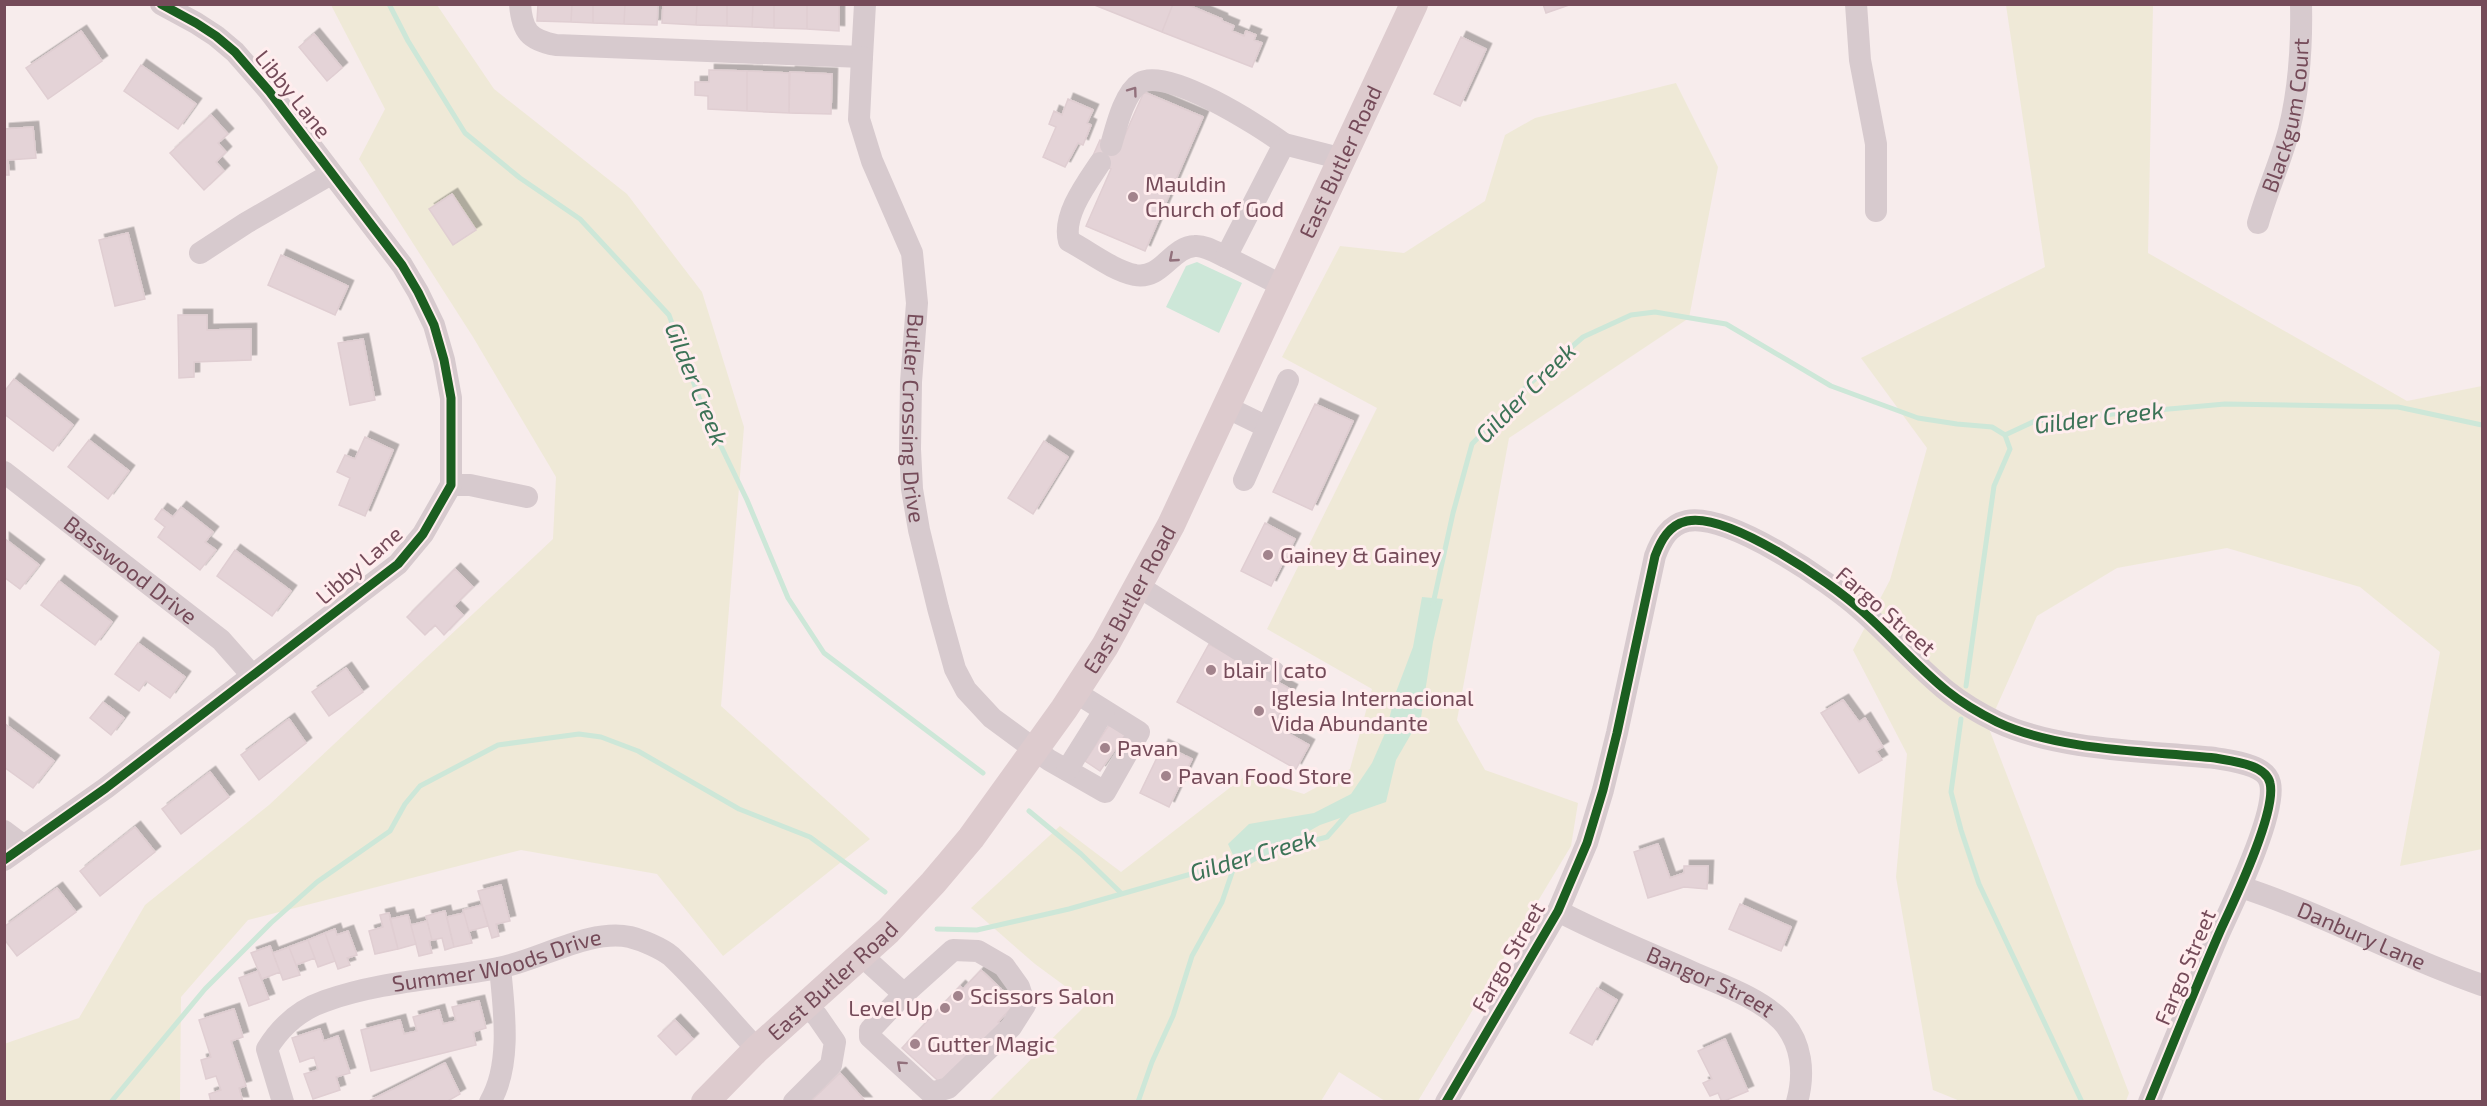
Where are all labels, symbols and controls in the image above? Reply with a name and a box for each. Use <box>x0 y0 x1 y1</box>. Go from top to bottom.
street label: Blackgum Court <box>2255 37 2313 196</box>
street label: Libby Lane <box>250 44 337 143</box>
street label: East Butler Road <box>1293 81 1386 242</box>
one-way arrow <box>1126 87 1137 98</box>
place label: Mauldin Church of God <box>1145 170 1284 221</box>
marker: Mauldin Church of God <box>1126 190 1140 204</box>
one-way arrow <box>1169 251 1180 262</box>
street label: Butler Crossing Drive <box>898 312 932 525</box>
water label: Gilder Creek <box>660 318 735 449</box>
water label: Gilder Creek <box>1469 336 1581 448</box>
water label: Gilder Creek <box>2032 394 2165 439</box>
street label: Basswood Drive <box>60 510 203 629</box>
street label: Libby Lane <box>310 520 407 609</box>
street label: East Butler Road <box>1077 520 1180 678</box>
place label: Gainey & Gainey <box>1280 541 1442 567</box>
marker: Gainey & Gainey <box>1261 548 1275 562</box>
street label: Fargo Street <box>1832 560 1942 660</box>
place label: blair | cato <box>1223 656 1327 682</box>
marker: blair | cato <box>1204 663 1218 677</box>
place label: Iglesia Internacional Vida Abundante <box>1271 684 1474 735</box>
marker: Iglesia Internacional Vida Abundante <box>1252 704 1266 718</box>
place label: Pavan <box>1117 734 1178 760</box>
marker: Pavan <box>1098 741 1112 755</box>
place label: Pavan Food Store <box>1178 762 1352 788</box>
marker: Pavan Food Store <box>1159 769 1173 783</box>
water label: Gilder Creek <box>1186 823 1319 886</box>
street label: Danbury Lane <box>2294 895 2430 974</box>
street label: Fargo Street <box>1465 897 1549 1016</box>
street label: Fargo Street <box>2148 905 2220 1028</box>
street label: East Butler Road <box>762 915 902 1045</box>
street label: Summer Woods Drive <box>390 923 603 996</box>
street label: Bangor Street <box>1643 940 1780 1022</box>
place label: Scissors Salon <box>970 982 1115 1008</box>
marker: Scissors Salon <box>951 989 965 1003</box>
place label: Level Up <box>848 994 933 1020</box>
marker: Level Up <box>938 1001 952 1015</box>
place label: Gutter Magic <box>927 1030 1055 1056</box>
marker: Gutter Magic <box>908 1037 922 1051</box>
one-way arrow <box>897 1061 907 1072</box>

